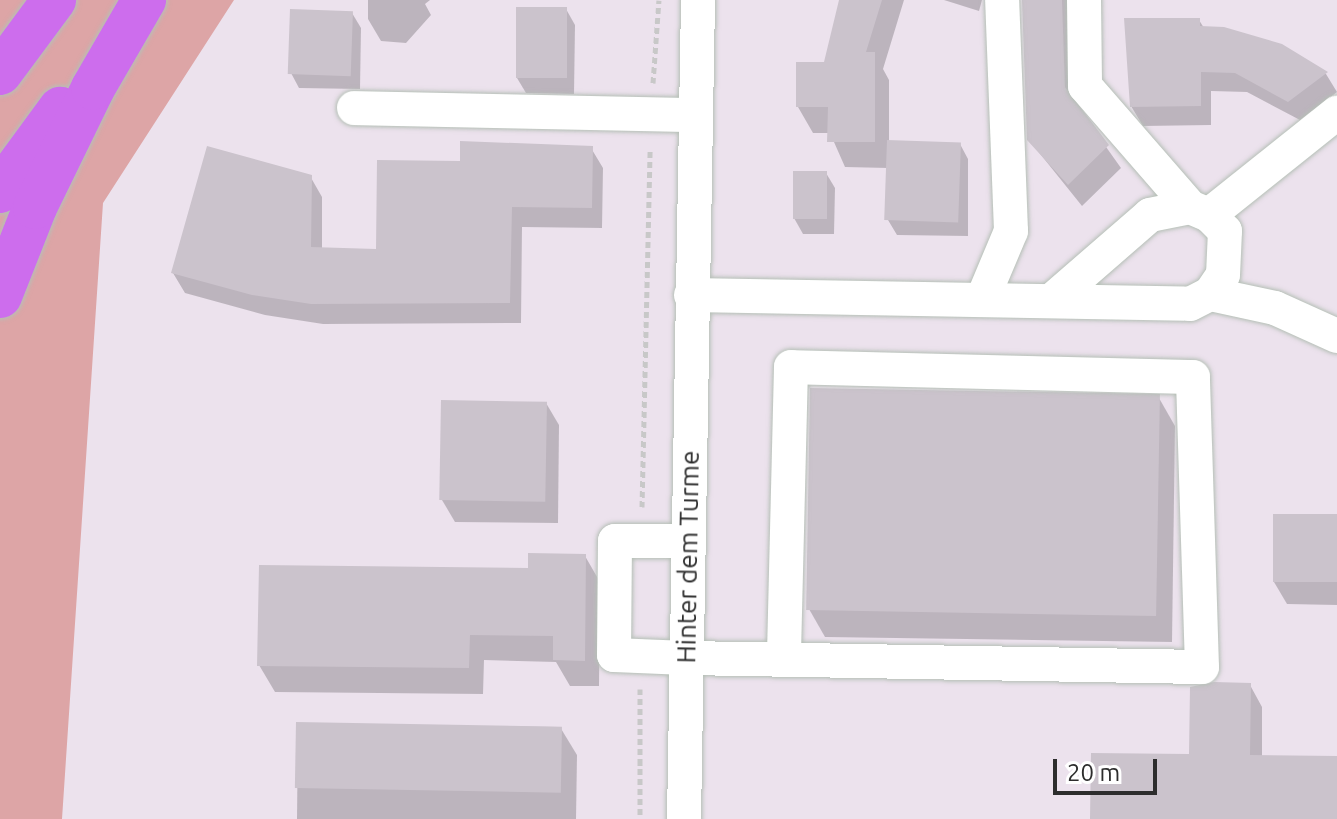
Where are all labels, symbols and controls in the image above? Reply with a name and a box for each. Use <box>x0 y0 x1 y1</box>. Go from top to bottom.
street label: Hinter dem Turme <box>671 450 705 664</box>
scale bar <box>1057 743 1161 793</box>
text: 20 m <box>1067 759 1120 786</box>

